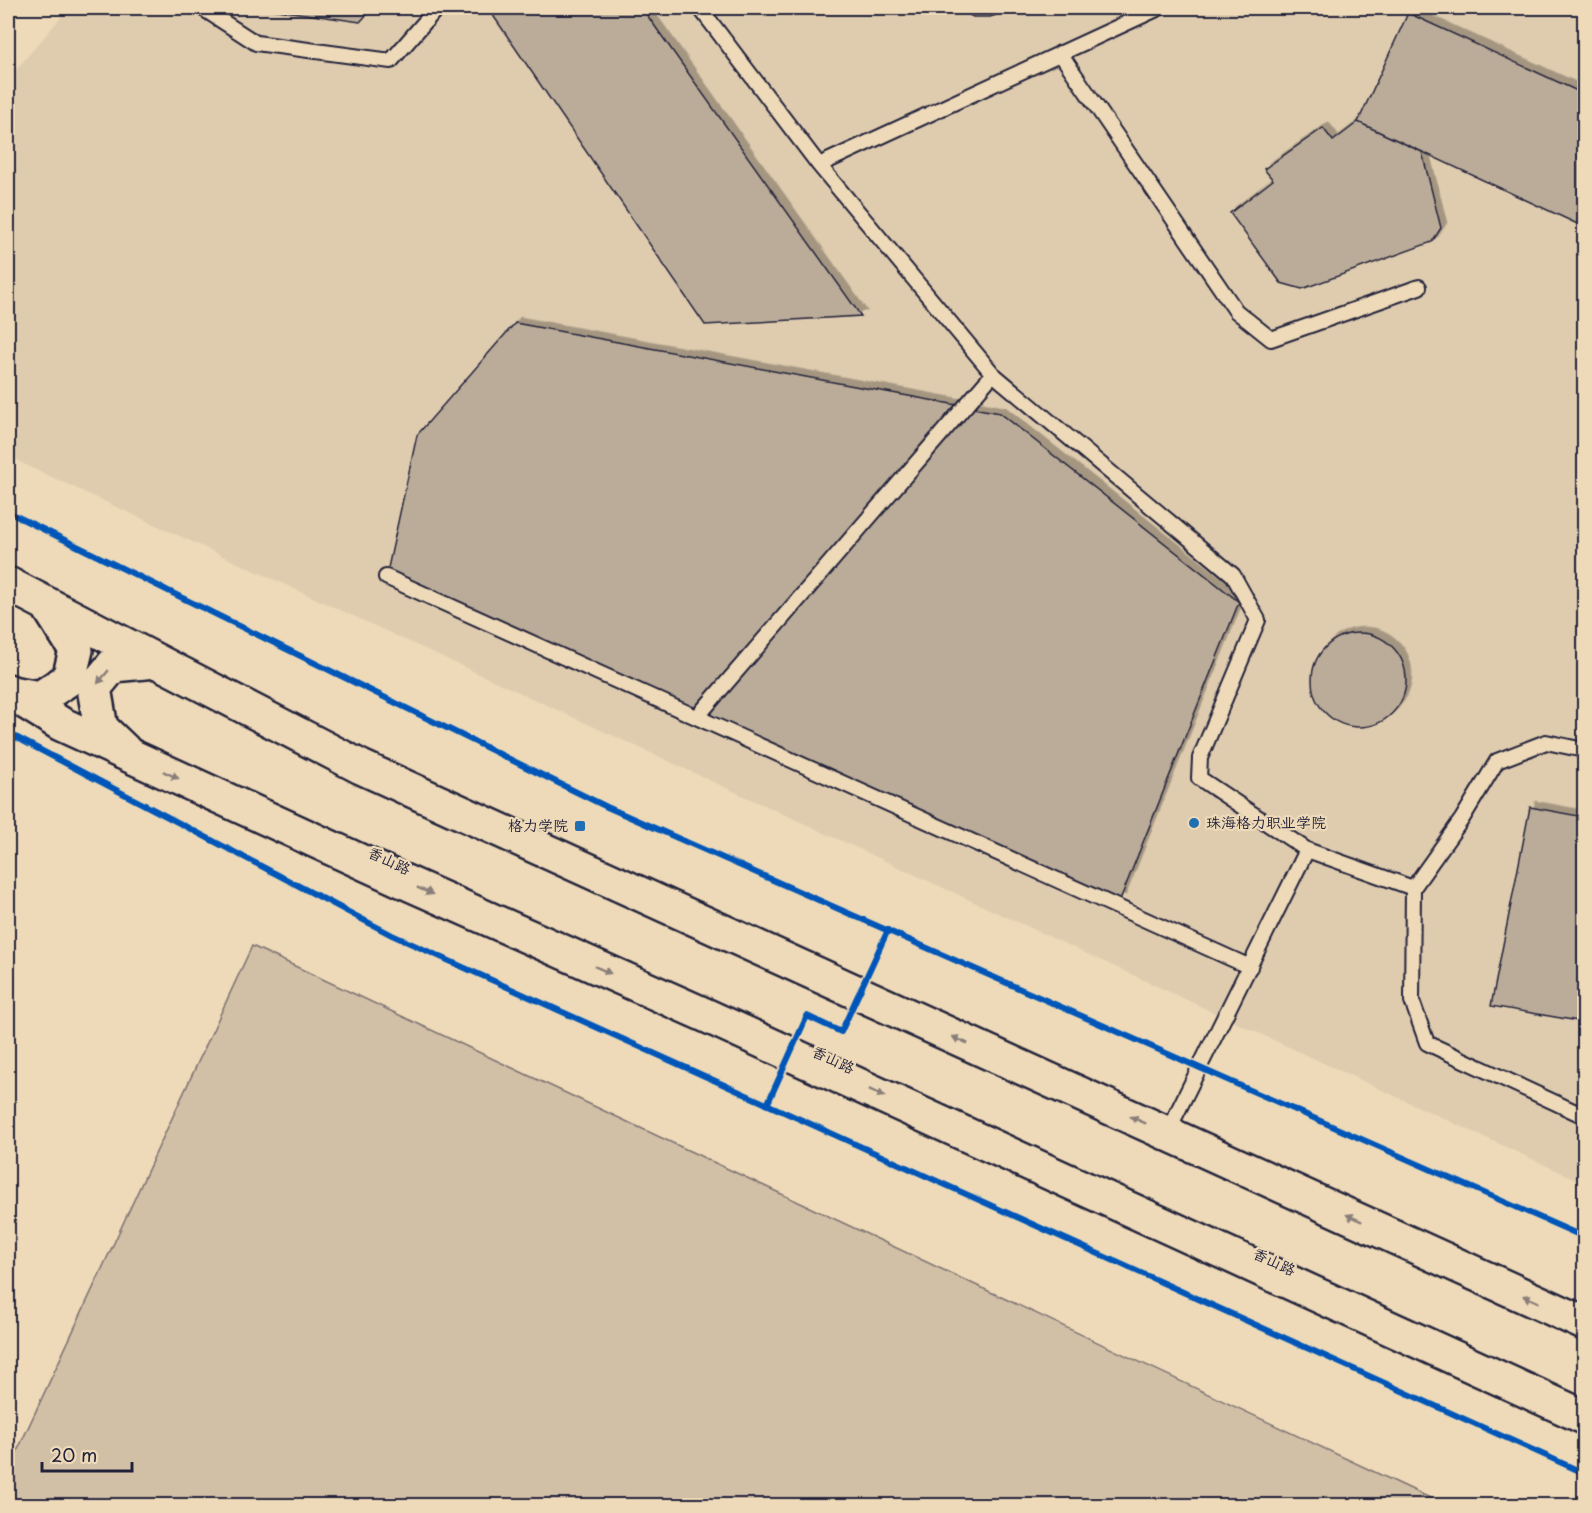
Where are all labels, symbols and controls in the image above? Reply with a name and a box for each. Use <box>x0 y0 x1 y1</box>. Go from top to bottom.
one-way arrow <box>97 669 110 685</box>
one-way arrow <box>163 770 180 779</box>
place label: 珠海格力职业学院 <box>1206 810 1326 833</box>
place label: 格力学院 <box>508 813 568 836</box>
marker: 珠海格力职业学院 <box>1187 816 1201 830</box>
marker: 格力学院 <box>573 819 587 833</box>
street label: 香山路 <box>364 840 415 880</box>
one-way arrow <box>416 887 434 896</box>
one-way arrow <box>595 965 613 975</box>
one-way arrow <box>952 1035 969 1044</box>
street label: 香山路 <box>808 1039 859 1079</box>
one-way arrow <box>868 1089 885 1098</box>
one-way arrow <box>1129 1115 1147 1125</box>
one-way arrow <box>1345 1214 1362 1223</box>
street label: 香山路 <box>1249 1241 1300 1281</box>
one-way arrow <box>1522 1294 1540 1304</box>
scale bar <box>42 1435 132 1473</box>
text: 20 m <box>51 1441 97 1468</box>

